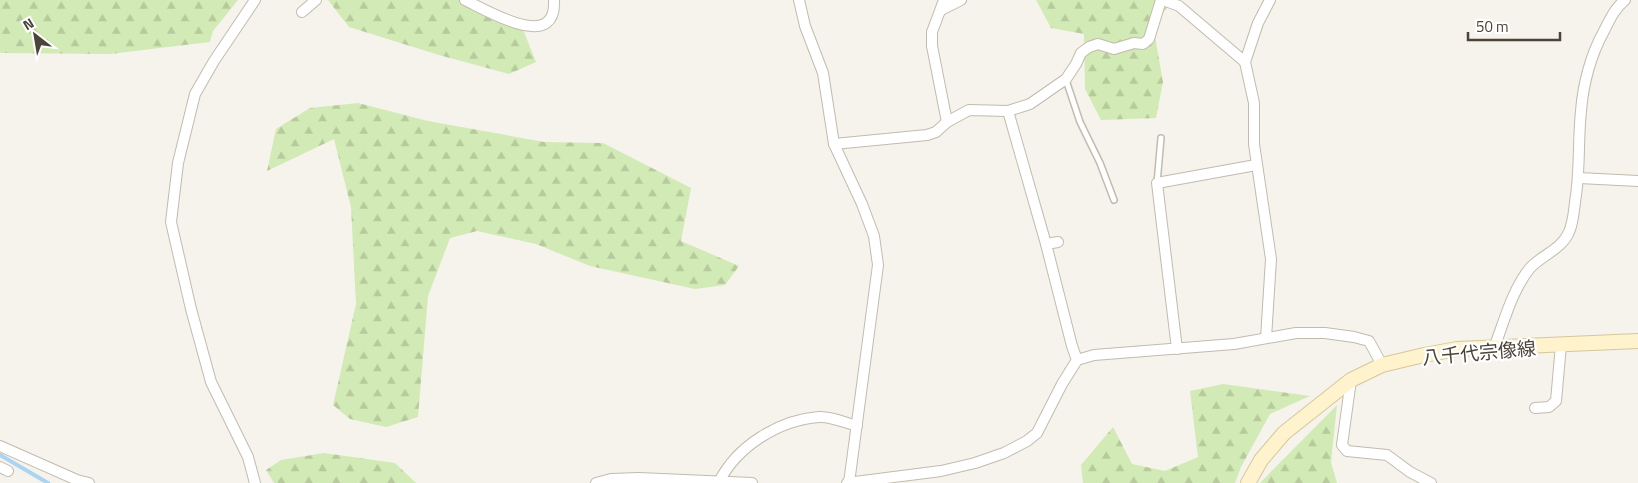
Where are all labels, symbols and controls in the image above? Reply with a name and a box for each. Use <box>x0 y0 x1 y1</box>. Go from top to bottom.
north arrow <box>10 10 60 60</box>
scale bar <box>1468 10 1560 42</box>
text: N <box>18 12 38 35</box>
text: 50 m <box>1476 15 1509 38</box>
street label: 八千代宗像線 <box>1421 333 1537 371</box>

